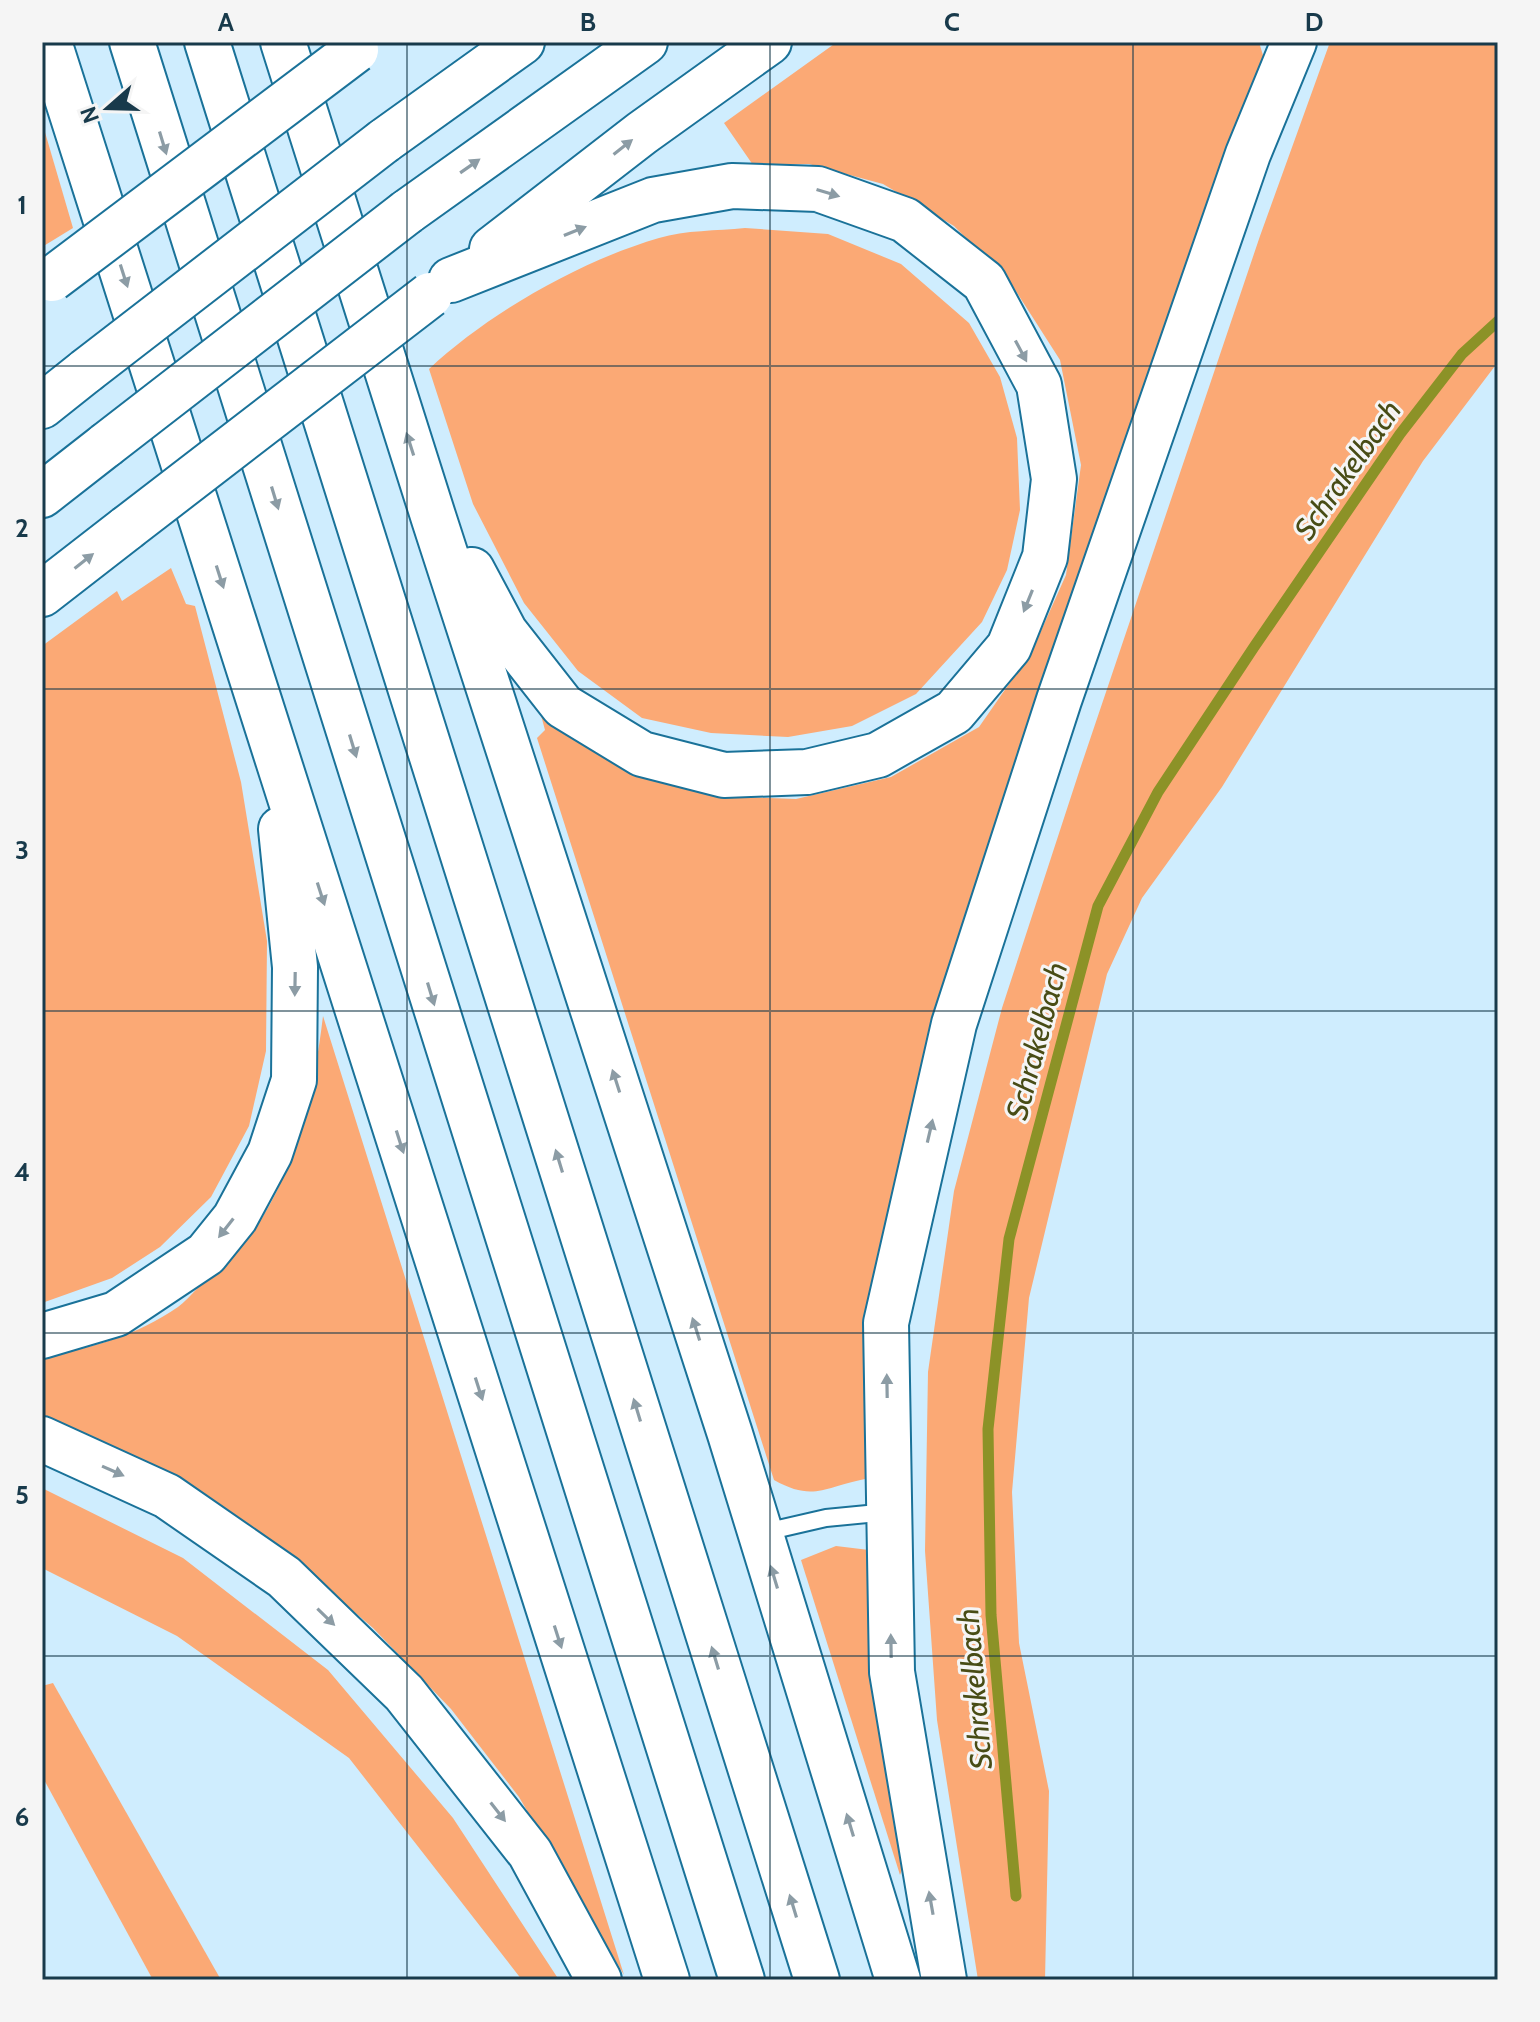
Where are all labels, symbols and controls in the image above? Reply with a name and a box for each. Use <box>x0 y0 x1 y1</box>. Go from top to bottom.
text: A <box>218 6 235 38</box>
text: B <box>580 6 596 38</box>
text: C <box>944 6 960 38</box>
text: D <box>1305 6 1323 38</box>
north arrow <box>68 68 148 148</box>
text: N <box>74 103 105 127</box>
one-way arrow <box>157 131 170 155</box>
one-way arrow <box>613 139 634 155</box>
one-way arrow <box>460 159 481 175</box>
one-way arrow <box>816 187 840 200</box>
text: 1 <box>17 189 27 221</box>
one-way arrow <box>563 224 587 237</box>
one-way arrow <box>119 265 131 289</box>
one-way arrow <box>1014 339 1027 362</box>
water label: Schrakelbach <box>1286 393 1409 546</box>
one-way arrow <box>404 432 416 456</box>
one-way arrow <box>269 486 282 510</box>
text: 2 <box>15 512 29 544</box>
one-way arrow <box>74 553 95 569</box>
one-way arrow <box>215 566 227 590</box>
one-way arrow <box>1021 589 1034 613</box>
one-way arrow <box>347 734 360 758</box>
text: 3 <box>15 834 29 866</box>
one-way arrow <box>315 882 328 906</box>
water label: Schrakelbach <box>998 958 1075 1124</box>
one-way arrow <box>289 972 301 997</box>
one-way arrow <box>425 982 438 1006</box>
one-way arrow <box>609 1069 622 1093</box>
one-way arrow <box>924 1119 937 1144</box>
one-way arrow <box>394 1130 407 1154</box>
one-way arrow <box>553 1149 565 1173</box>
text: 4 <box>14 1156 30 1188</box>
one-way arrow <box>218 1218 235 1238</box>
one-way arrow <box>689 1316 702 1340</box>
one-way arrow <box>881 1373 894 1398</box>
one-way arrow <box>473 1378 486 1402</box>
one-way arrow <box>630 1397 643 1421</box>
one-way arrow <box>101 1464 125 1478</box>
text: 5 <box>15 1479 29 1511</box>
one-way arrow <box>767 1564 780 1588</box>
water label: Schrakelbach <box>949 1607 1000 1771</box>
one-way arrow <box>316 1608 335 1626</box>
one-way arrow <box>552 1625 564 1649</box>
one-way arrow <box>885 1633 897 1658</box>
one-way arrow <box>708 1645 721 1669</box>
text: 6 <box>15 1801 29 1833</box>
one-way arrow <box>489 1802 505 1822</box>
one-way arrow <box>844 1813 856 1837</box>
one-way arrow <box>924 1890 936 1915</box>
one-way arrow <box>786 1893 799 1917</box>

